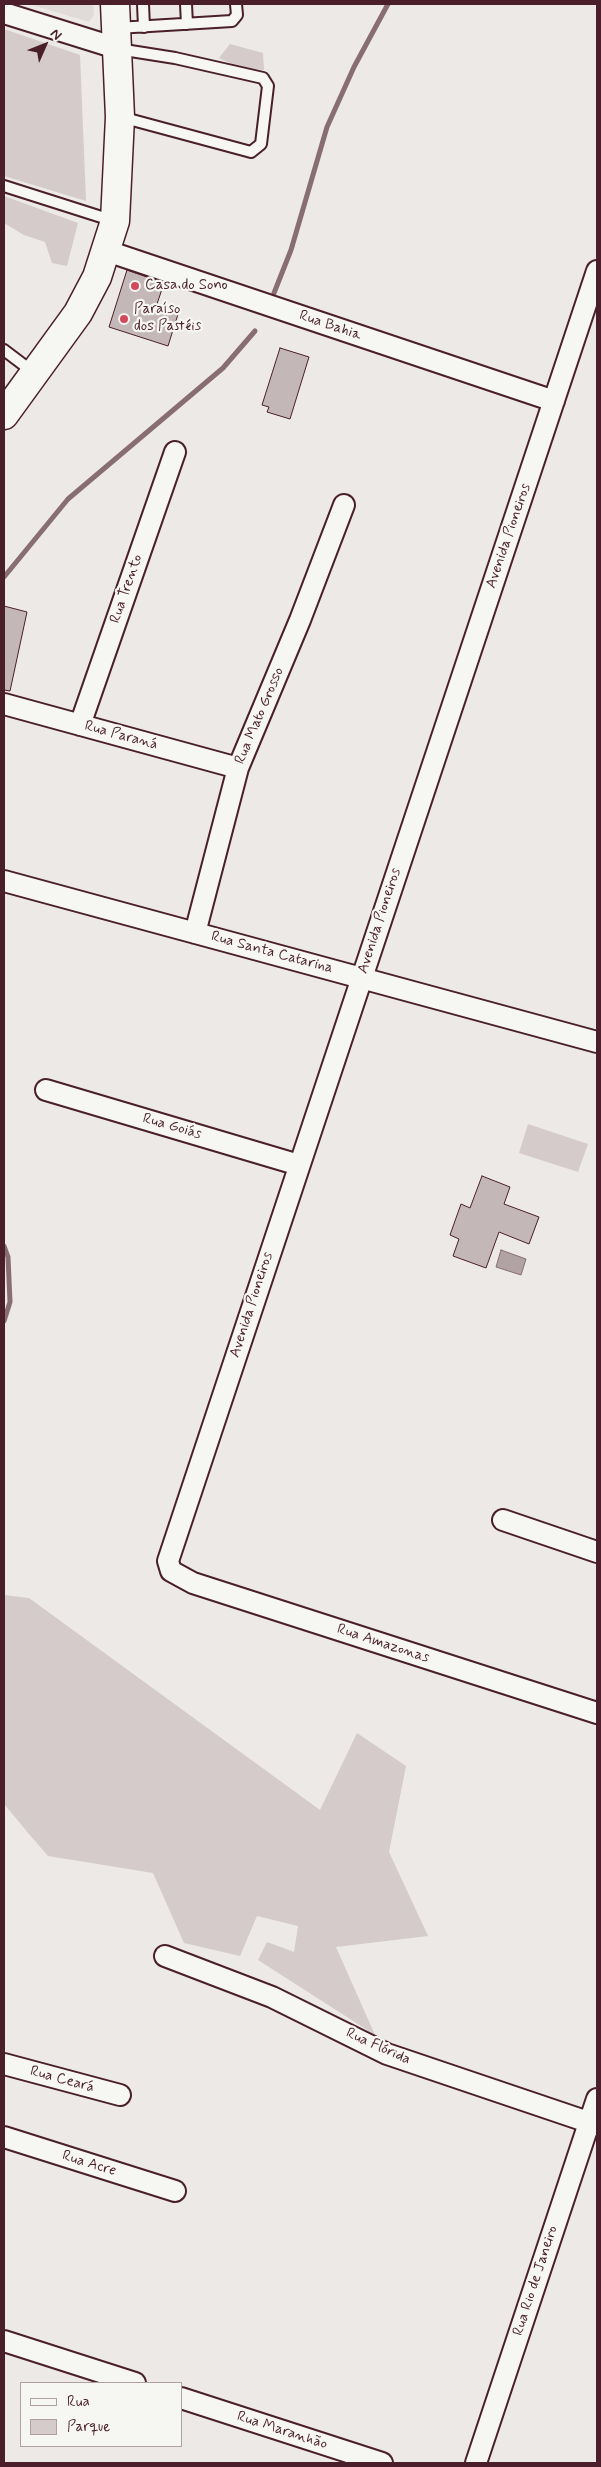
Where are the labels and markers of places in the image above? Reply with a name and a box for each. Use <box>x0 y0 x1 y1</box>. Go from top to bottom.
place label: Casa do Sono <box>145 277 228 295</box>
marker: Casa do Sono <box>129 280 141 292</box>
place label: Paraíso dos Pastéis <box>134 301 201 336</box>
marker: Paraíso dos Pastéis <box>118 313 130 325</box>

